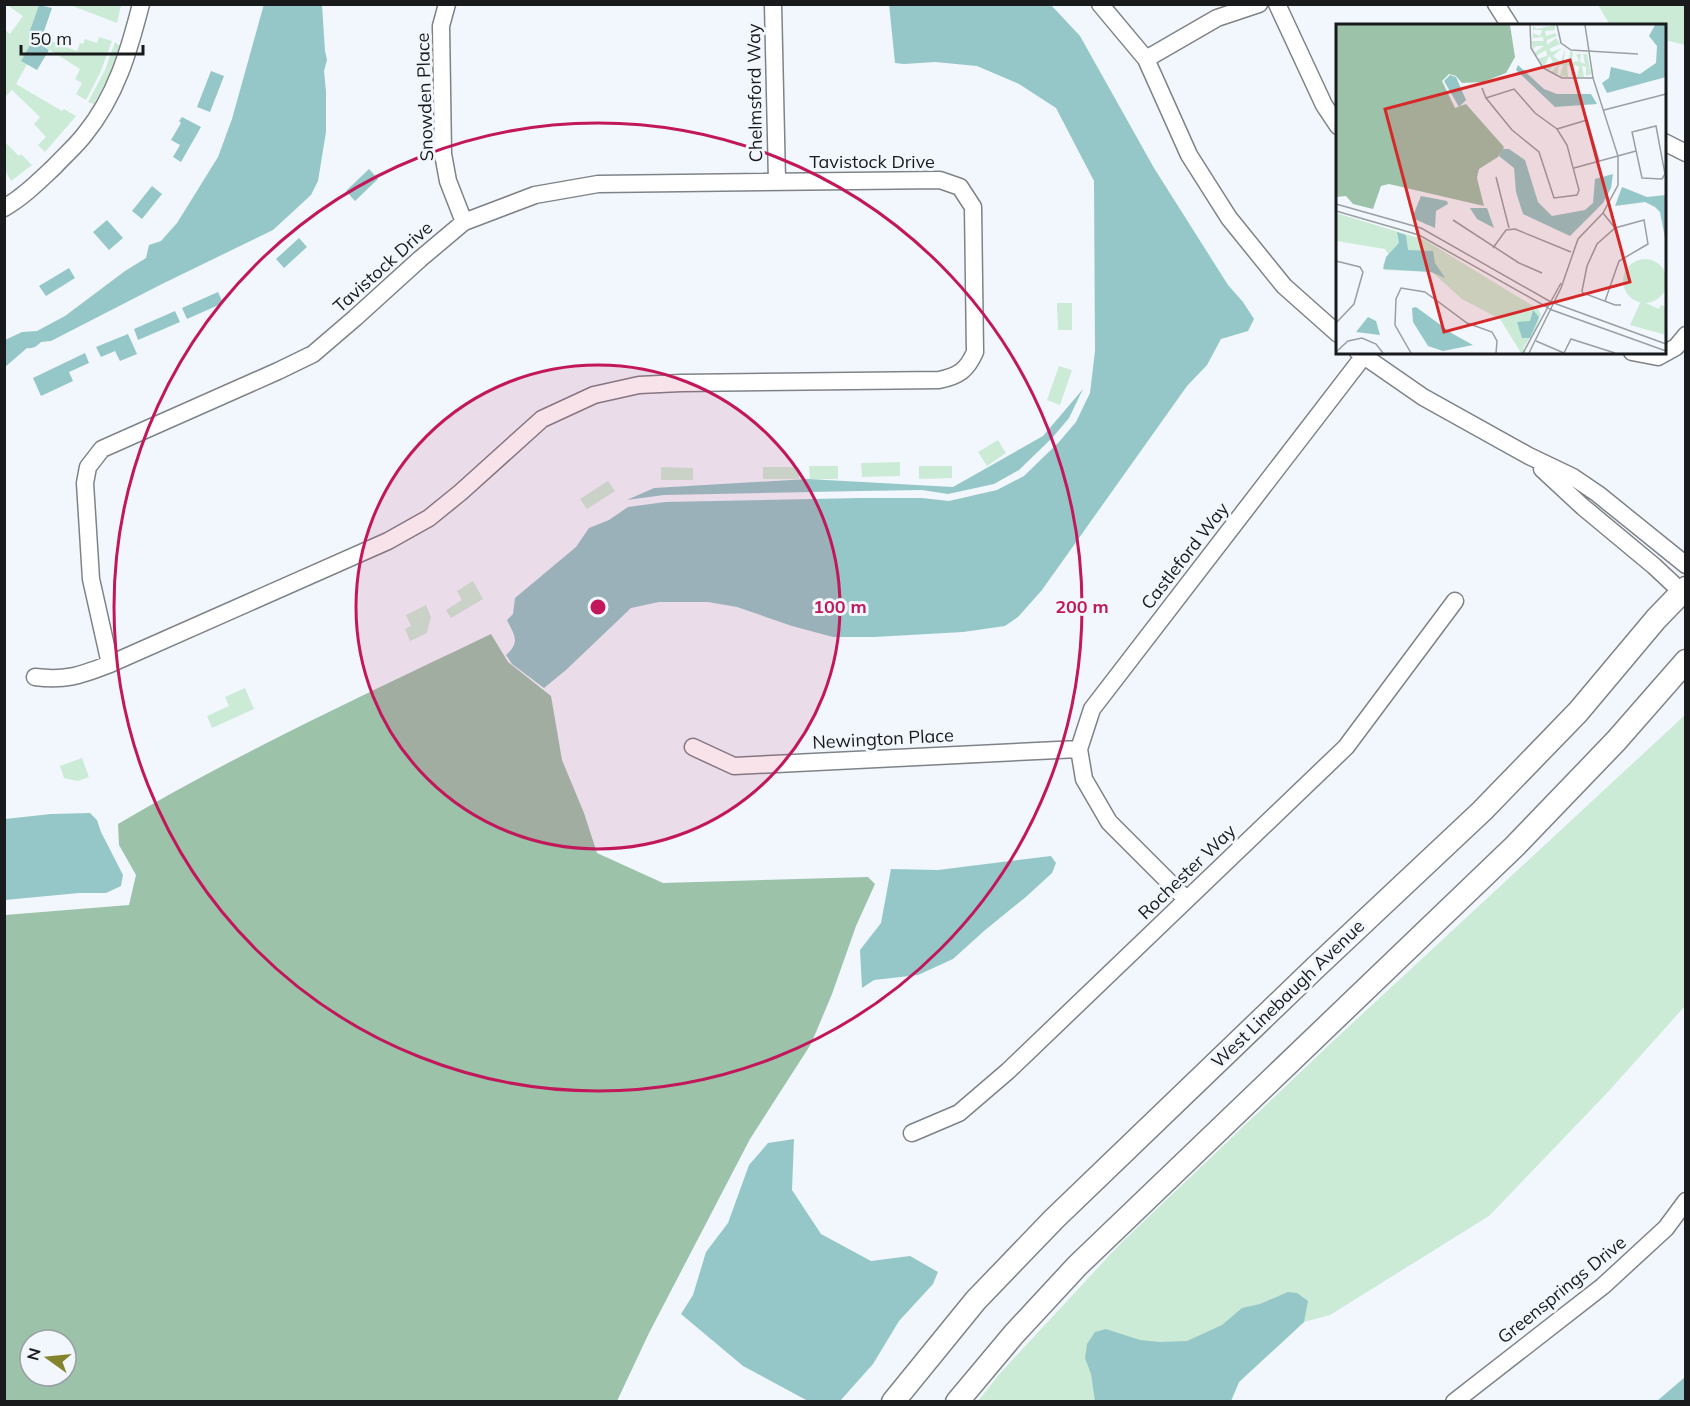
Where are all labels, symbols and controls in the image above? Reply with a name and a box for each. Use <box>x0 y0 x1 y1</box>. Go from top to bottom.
scale bar <box>21 18 142 56</box>
street label: Chelmsford Way <box>742 23 767 163</box>
inset map <box>1336 24 1666 354</box>
text: 50 m <box>30 27 72 50</box>
street label: Snowden Place <box>411 32 438 162</box>
street label: Tavistock Drive <box>809 150 935 173</box>
street label: Tavistock Drive <box>328 216 437 317</box>
street label: Castleford Way <box>1136 497 1234 614</box>
text: 100 m <box>813 595 867 618</box>
text: 200 m <box>1055 595 1109 618</box>
centre of rings <box>588 597 608 617</box>
street label: Newington Place <box>812 723 954 754</box>
street label: Rochester Way <box>1133 819 1241 924</box>
street label: West Linebaugh Avenue <box>1206 915 1369 1073</box>
street label: Greensprings Drive <box>1493 1231 1631 1349</box>
north arrow <box>18 1328 78 1388</box>
text: N <box>22 1346 45 1363</box>

